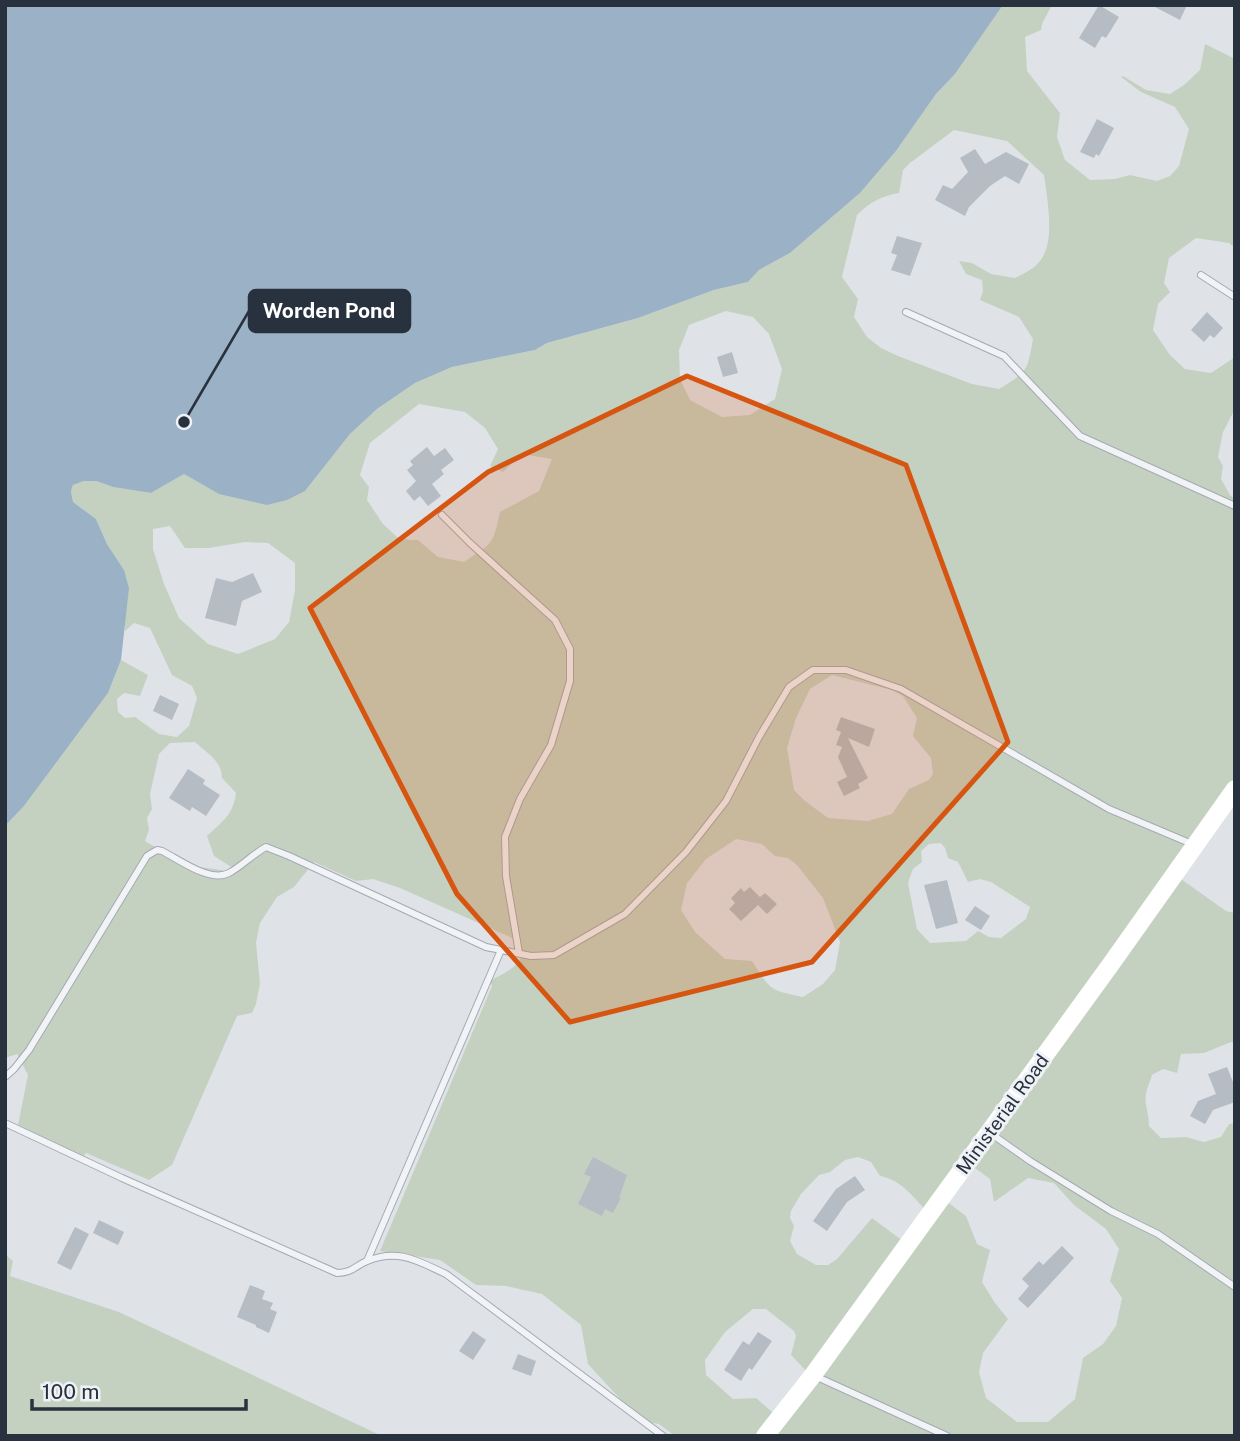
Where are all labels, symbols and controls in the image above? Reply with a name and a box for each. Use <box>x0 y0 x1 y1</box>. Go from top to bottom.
callout: Worden Pond <box>249 290 410 332</box>
text: Worden Pond <box>263 298 395 323</box>
street label: Ministerial Road <box>951 1050 1053 1178</box>
scale bar <box>32 1368 245 1412</box>
text: 100 m <box>42 1379 99 1404</box>

